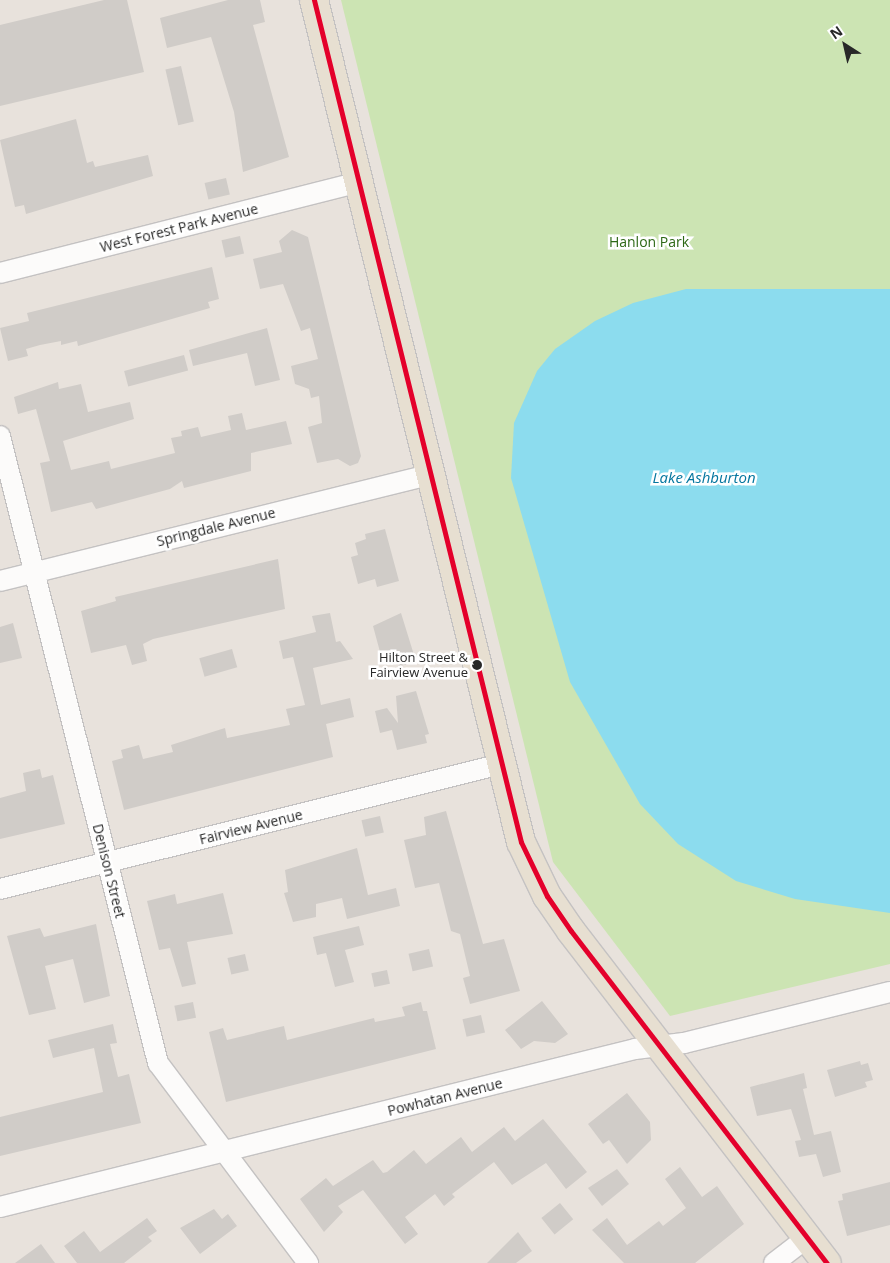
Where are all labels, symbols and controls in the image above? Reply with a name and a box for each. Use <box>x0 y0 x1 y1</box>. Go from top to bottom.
north arrow <box>820 20 870 70</box>
text: N <box>826 21 846 43</box>
street label: West Forest Park Avenue <box>98 200 260 256</box>
park label: Hanlon Park <box>609 234 689 250</box>
water label: Lake Ashburton <box>652 469 756 487</box>
street label: Springdale Avenue <box>155 504 277 550</box>
place label: Hilton Street & Fairview Avenue <box>370 650 468 681</box>
marker: Hilton Street & Fairview Avenue <box>472 660 482 670</box>
street label: Fairview Avenue <box>198 806 304 848</box>
street label: Denison Street <box>89 822 129 920</box>
street label: Powhatan Avenue <box>386 1075 504 1119</box>

